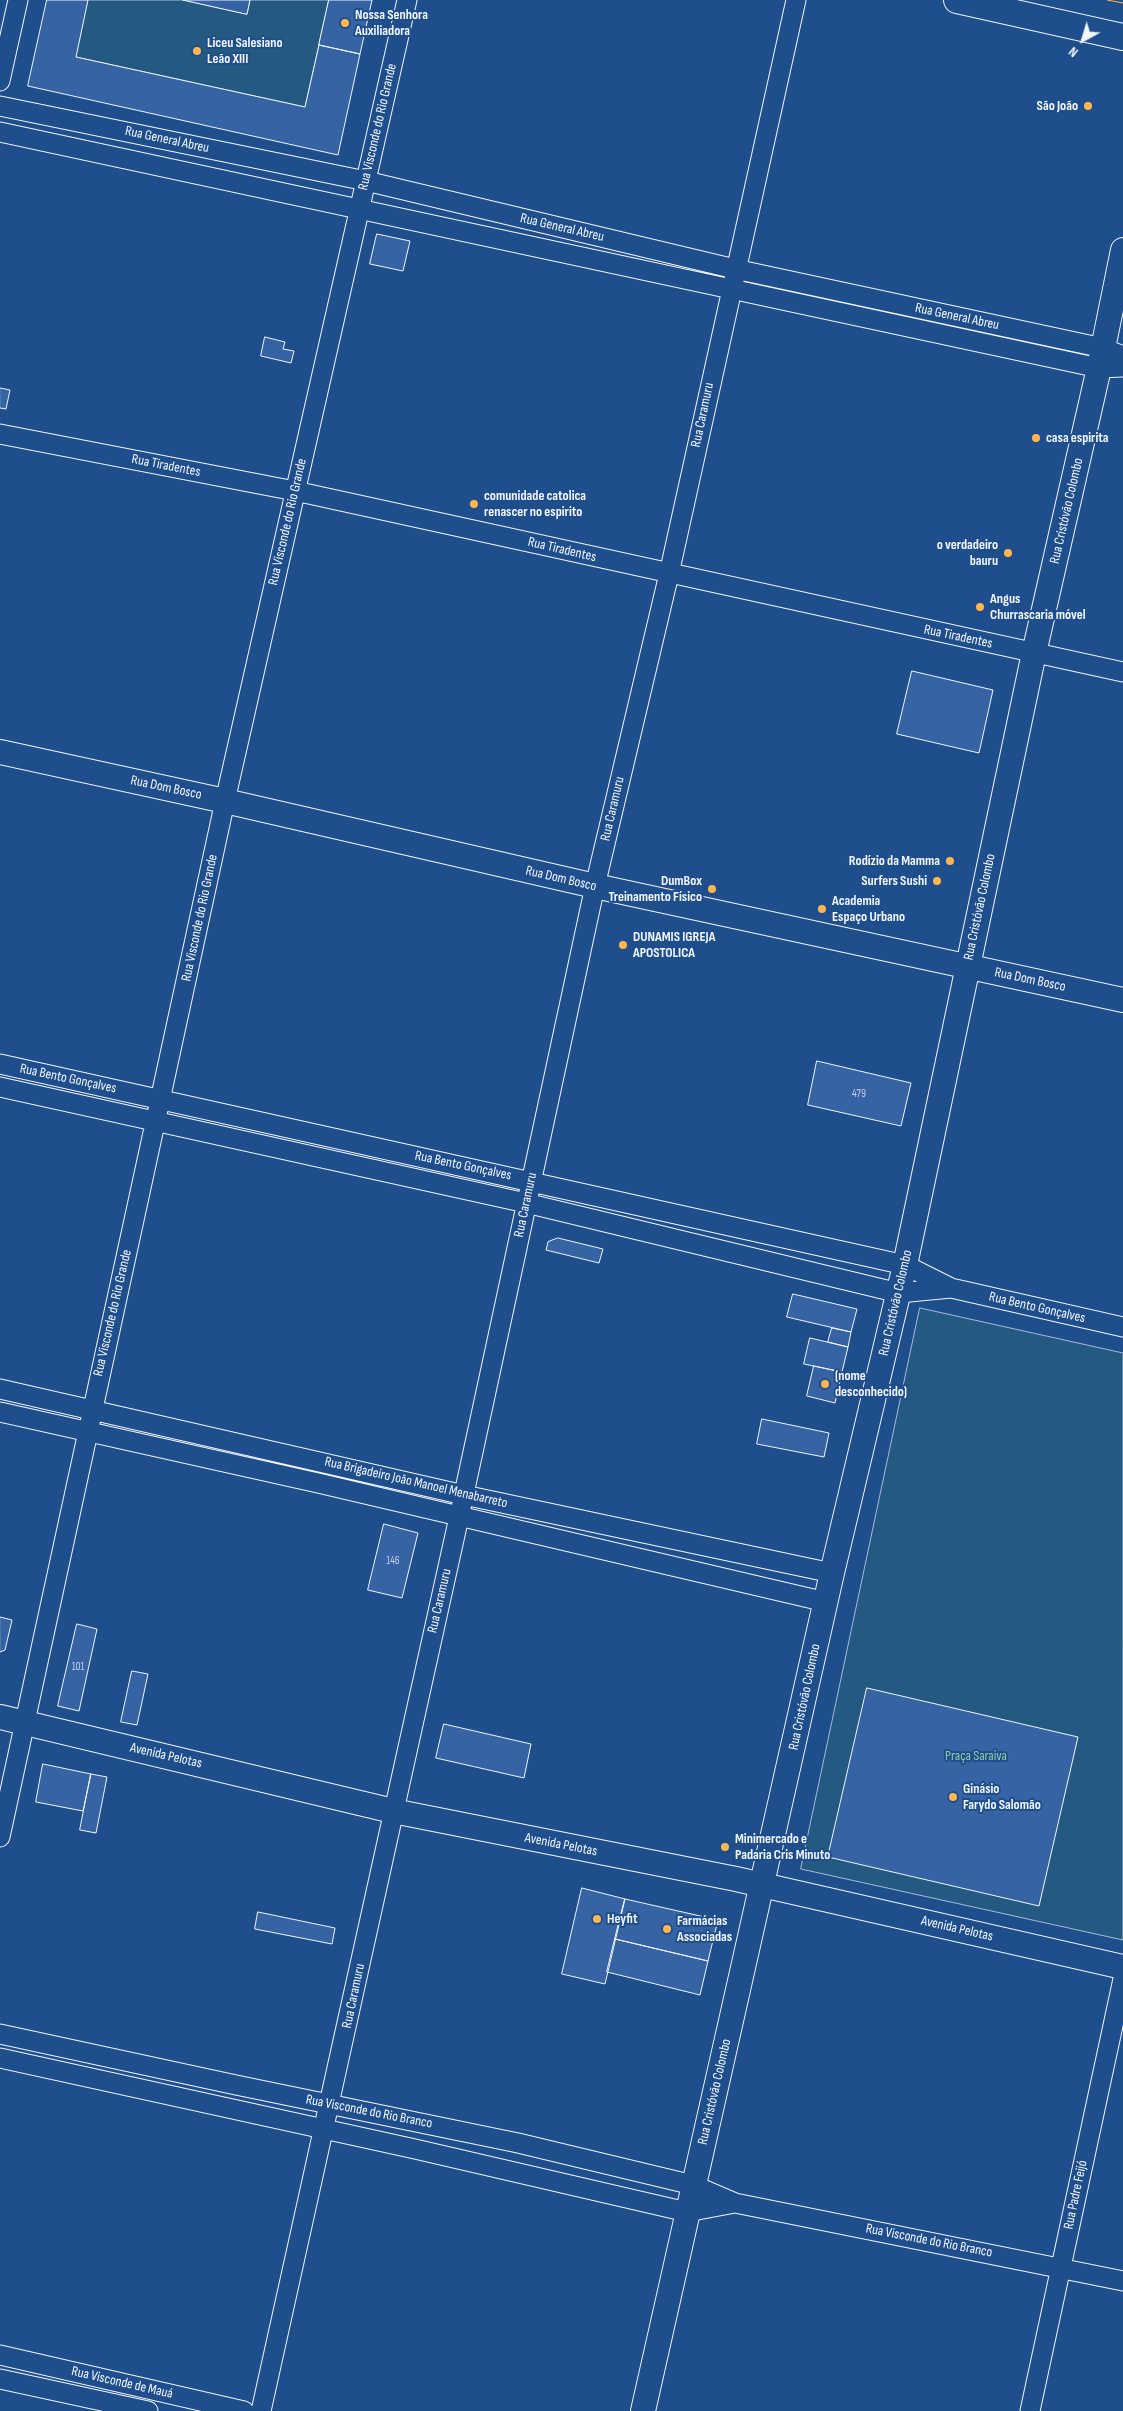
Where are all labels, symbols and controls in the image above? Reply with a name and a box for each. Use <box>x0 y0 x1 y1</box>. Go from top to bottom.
place label: Nossa Senhora Auxiliadora <box>355 7 428 40</box>
north arrow <box>1058 15 1108 65</box>
marker: Nossa Senhora Auxiliadora <box>339 17 351 29</box>
place label: Liceu Salesiano Leão XIII <box>207 35 283 68</box>
text: N <box>1065 43 1082 61</box>
marker: Liceu Salesiano Leão XIII <box>191 45 203 57</box>
street label: Rua Visconde do Rio Grande <box>355 62 401 192</box>
place label: São João <box>1037 98 1078 114</box>
marker: São João <box>1082 100 1094 112</box>
street label: Rua General Abreu <box>123 123 211 157</box>
street label: Rua General Abreu <box>518 210 606 246</box>
street label: Rua General Abreu <box>913 300 1001 334</box>
street label: Rua Caramuru <box>688 381 718 449</box>
place label: casa espirita <box>1046 430 1109 446</box>
marker: casa espirita <box>1030 432 1042 444</box>
street label: Rua Tiradentes <box>130 451 202 481</box>
street label: Rua Cristóvão Colombo <box>1047 456 1087 566</box>
street label: Rua Visconde do Rio Grande <box>265 457 311 587</box>
place label: comunidade catolica renascer no espirito <box>484 488 586 520</box>
marker: comunidade catolica renascer no espirito <box>468 498 480 510</box>
street label: Rua Tiradentes <box>526 534 598 566</box>
place label: o verdadeiro bauru <box>937 537 998 570</box>
marker: o verdadeiro bauru <box>1002 547 1014 559</box>
place label: Angus Churrascaria móvel <box>990 591 1086 624</box>
marker: Angus Churrascaria móvel <box>974 601 986 613</box>
street label: Rua Tiradentes <box>922 622 994 652</box>
street label: Rua Dom Bosco <box>129 772 203 804</box>
street label: Rua Caramuru <box>597 775 629 843</box>
street label: Rua Cristóvão Colombo <box>961 852 999 962</box>
street label: Rua Visconde do Rio Grande <box>178 853 222 983</box>
place label: Rodízio da Mamma <box>849 853 940 869</box>
marker: Rodízio da Mamma <box>944 855 956 867</box>
street label: Rua Dom Bosco <box>524 863 598 895</box>
place label: DumBox Treinamento Físico <box>608 873 702 906</box>
place label: Surfers Sushi <box>861 873 927 889</box>
marker: Surfers Sushi <box>931 875 943 887</box>
marker: DumBox Treinamento Físico <box>706 883 718 895</box>
place label: Academia Espaço Urbano <box>832 893 905 926</box>
marker: Academia Espaço Urbano <box>816 903 828 915</box>
place label: DUNAMIS IGREJA APOSTOLICA <box>633 929 715 962</box>
marker: DUNAMIS IGREJA APOSTOLICA <box>617 939 629 951</box>
street label: Rua Dom Bosco <box>993 964 1067 996</box>
street label: Rua Bento Gonçalves <box>18 1061 118 1097</box>
house number: 479 <box>852 1087 866 1101</box>
street label: Rua Bento Gonçalves <box>413 1148 513 1184</box>
street label: Rua Caramuru <box>511 1171 541 1239</box>
street label: Rua Visconde do Rio Grande <box>90 1248 136 1378</box>
street label: Rua Cristóvão Colombo <box>876 1248 916 1358</box>
street label: Rua Bento Gonçalves <box>987 1289 1087 1327</box>
place label: (nome desconhecido) <box>835 1368 907 1400</box>
marker: (nome desconhecido) <box>819 1378 831 1390</box>
street label: Rua Brigadeiro João Manoel Menabarreto <box>323 1454 509 1512</box>
house number: 146 <box>386 1554 400 1568</box>
street label: Rua Caramuru <box>424 1567 456 1635</box>
street label: Rua Cristóvão Colombo <box>786 1642 824 1752</box>
house number: 101 <box>72 1660 84 1674</box>
street label: Avenida Pelotas <box>128 1740 204 1772</box>
park label: Praça Saraiva <box>945 1748 1007 1764</box>
place label: Ginásio Farydo Salomão <box>963 1781 1041 1814</box>
marker: Ginásio Farydo Salomão <box>947 1791 959 1803</box>
street label: Avenida Pelotas <box>523 1830 599 1860</box>
place label: Minimercado e Padaria Cris Minuto <box>735 1831 830 1864</box>
marker: Minimercado e Padaria Cris Minuto <box>719 1841 731 1853</box>
place label: Heyfit <box>607 1911 638 1927</box>
marker: Heyfit <box>591 1913 603 1925</box>
place label: Farmácias Associadas <box>677 1913 732 1945</box>
street label: Avenida Pelotas <box>919 1913 995 1945</box>
marker: Farmácias Associadas <box>661 1923 673 1935</box>
street label: Rua Caramuru <box>339 1962 369 2030</box>
street label: Rua Cristóvão Colombo <box>695 2037 735 2147</box>
street label: Rua Visconde do Rio Branco <box>304 2091 434 2133</box>
street label: Rua Padre Feijó <box>1060 2159 1092 2231</box>
street label: Rua Visconde do Rio Branco <box>864 2220 994 2262</box>
street label: Rua Visconde de Mauá <box>70 2363 174 2403</box>

